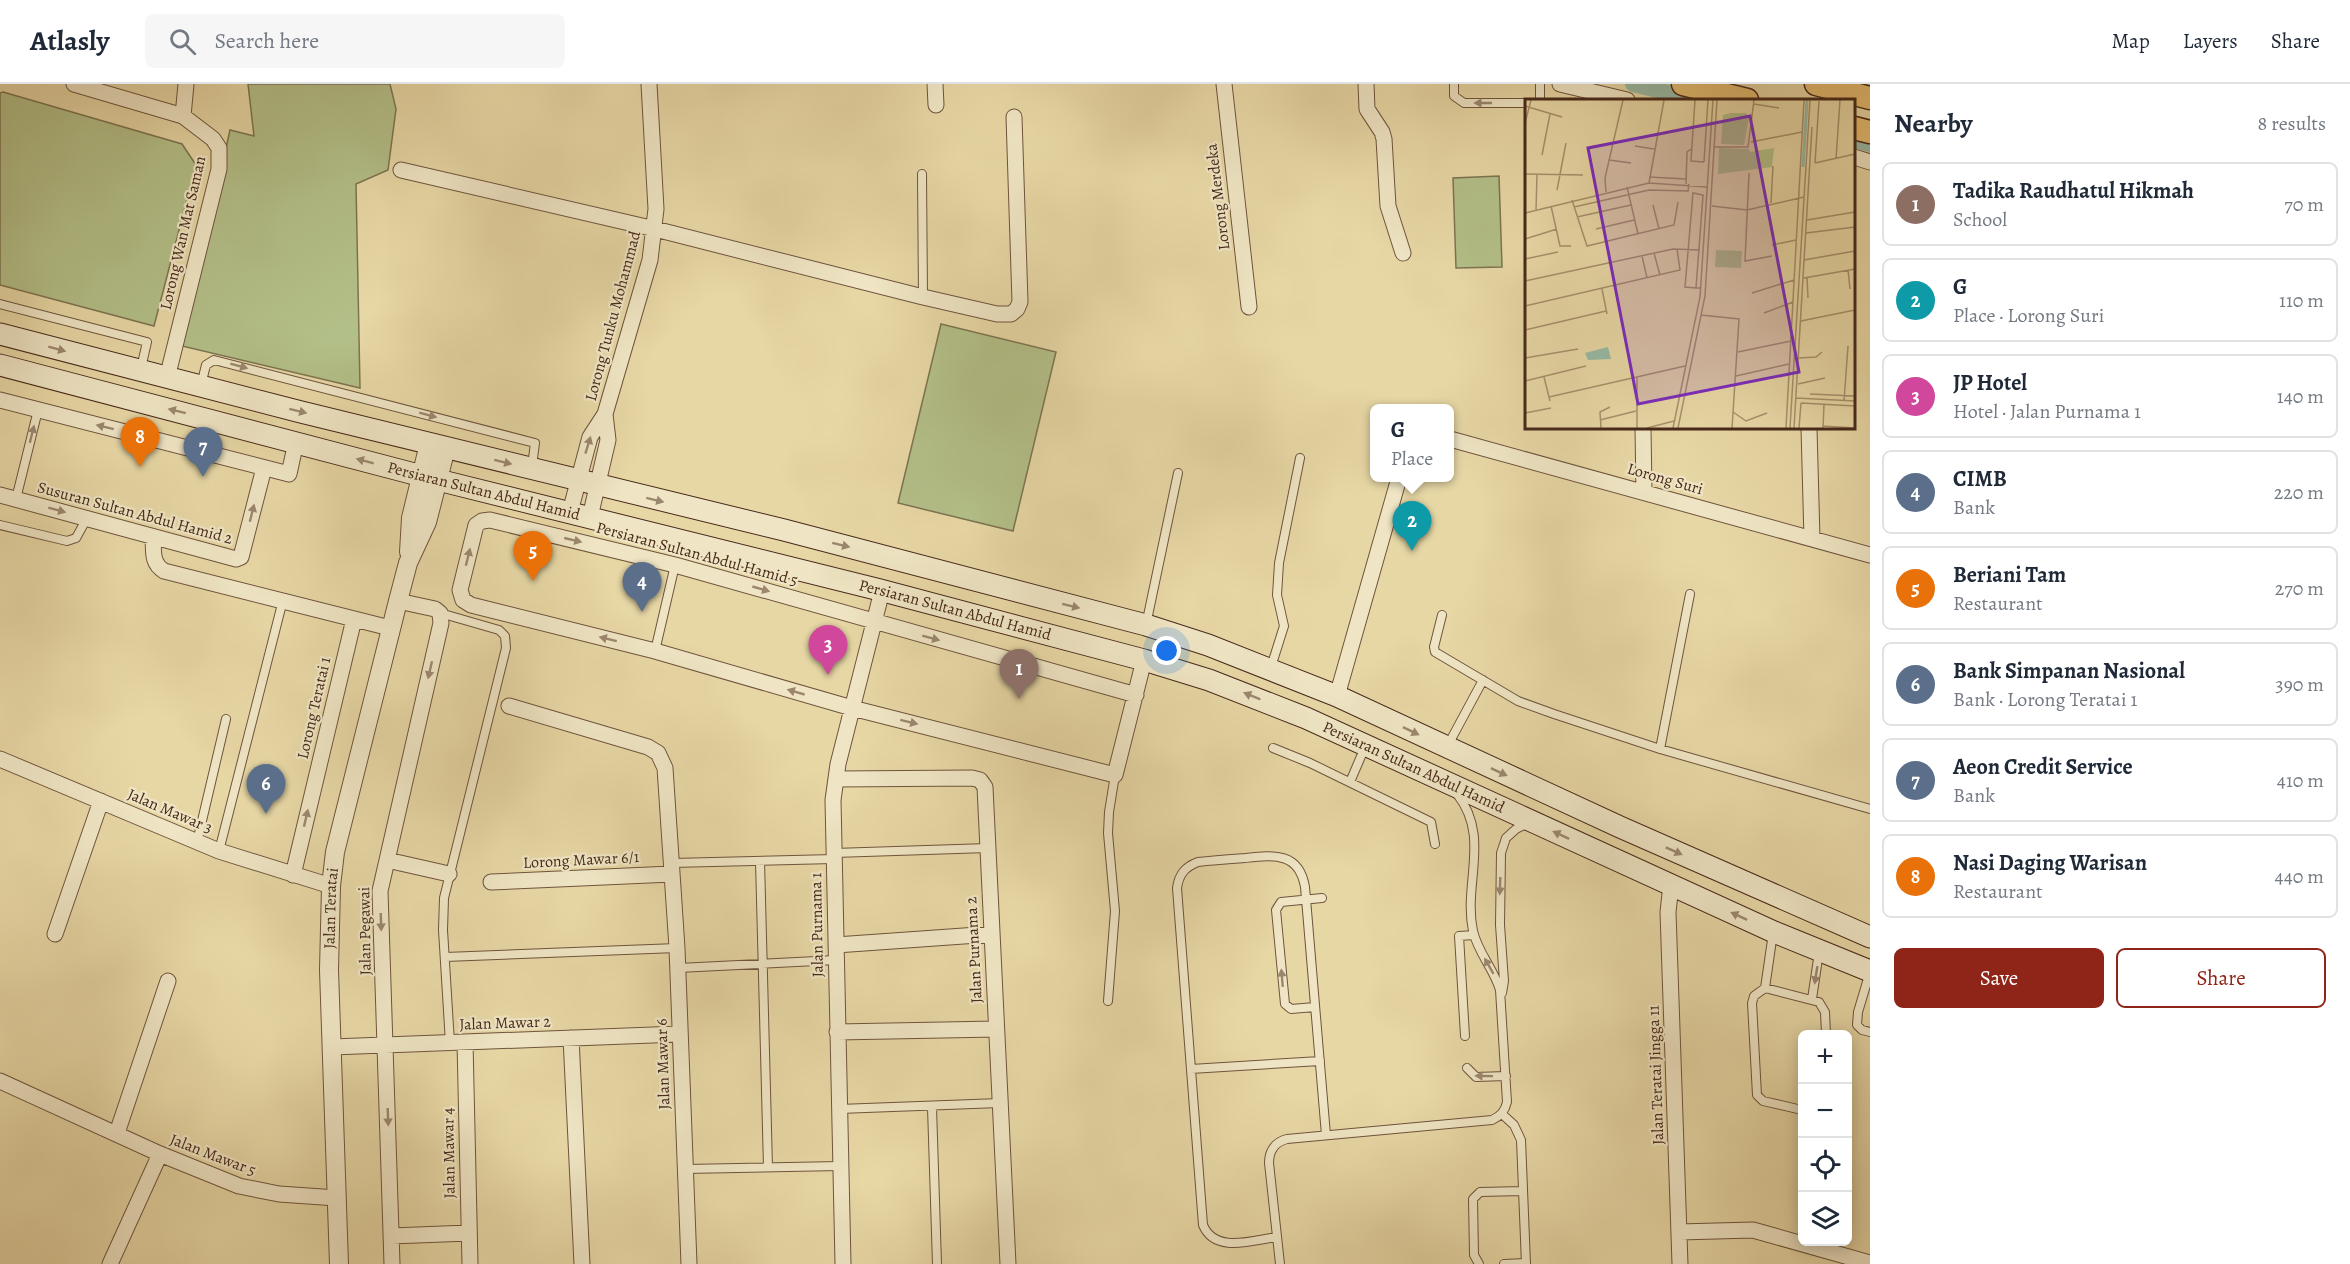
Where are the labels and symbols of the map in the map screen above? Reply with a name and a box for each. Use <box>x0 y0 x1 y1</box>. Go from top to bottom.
one-way arrow <box>1474 98 1493 108</box>
inset map <box>1525 99 1855 429</box>
street label: Lorong Merdeka <box>1200 142 1235 252</box>
street label: Lorong Wan Mat Saman <box>155 154 211 312</box>
street label: Lorong Tunku Mohammad <box>580 228 646 404</box>
one-way arrow <box>48 345 66 354</box>
one-way arrow <box>230 362 248 371</box>
one-way arrow <box>168 406 186 415</box>
one-way arrow <box>288 407 307 417</box>
one-way arrow <box>418 411 437 421</box>
pin: 8 <box>120 418 160 467</box>
one-way arrow <box>96 422 114 431</box>
one-way arrow <box>28 425 38 443</box>
pin: 7 <box>184 428 222 477</box>
one-way arrow <box>584 436 593 454</box>
one-way arrow <box>356 456 374 465</box>
street label: Persiaran Sultan Abdul Hamid <box>385 456 583 526</box>
one-way arrow <box>493 458 512 468</box>
street label: Lorong Suri <box>1625 458 1705 500</box>
street label: Susuran Sultan Abdul Hamid 2 <box>35 476 235 550</box>
one-way arrow <box>646 495 664 505</box>
pin: 2 <box>1392 502 1432 551</box>
one-way arrow <box>248 504 258 522</box>
one-way arrow <box>47 506 66 516</box>
street label: Persiaran Sultan Abdul Hamid 5 <box>594 516 800 592</box>
pin: 5 <box>514 532 552 581</box>
one-way arrow <box>563 536 582 545</box>
one-way arrow <box>832 541 850 551</box>
one-way arrow <box>464 548 474 566</box>
pin: 4 <box>622 562 662 612</box>
street label: Persiaran Sultan Abdul Hamid <box>857 574 1054 646</box>
one-way arrow <box>752 585 770 594</box>
one-way arrow <box>1062 601 1081 611</box>
pin: 3 <box>808 626 848 675</box>
one-way arrow <box>599 634 617 644</box>
one-way arrow <box>922 634 940 643</box>
your location <box>1152 636 1181 665</box>
pin: 1 <box>1000 650 1038 699</box>
street label: Lorong Teratai 1 <box>292 654 337 761</box>
one-way arrow <box>425 661 435 679</box>
one-way arrow <box>787 687 805 696</box>
one-way arrow <box>1242 691 1260 701</box>
street label: Persiaran Sultan Abdul Hamid <box>1319 716 1509 819</box>
one-way arrow <box>900 718 918 728</box>
one-way arrow <box>1402 725 1420 735</box>
pin: 6 <box>246 764 286 814</box>
one-way arrow <box>1491 767 1508 776</box>
street label: Jalan Mawar 3 <box>124 783 216 839</box>
one-way arrow <box>302 809 312 827</box>
one-way arrow <box>1553 830 1570 839</box>
street label: Lorong Mawar 6/1 <box>522 846 640 874</box>
one-way arrow <box>1665 847 1683 856</box>
street label: Jalan Teratai <box>319 866 344 949</box>
street label: Jalan Purnama 1 <box>805 872 829 978</box>
one-way arrow <box>1495 876 1504 895</box>
street label: Jalan Pegawai <box>353 887 377 975</box>
street label: Jalan Purnama 2 <box>960 896 988 1004</box>
one-way arrow <box>1730 911 1747 920</box>
one-way arrow <box>377 913 386 932</box>
one-way arrow <box>1484 958 1495 974</box>
one-way arrow <box>1811 965 1820 984</box>
one-way arrow <box>1277 969 1287 988</box>
street label: Jalan Teratai Jingga 11 <box>1643 1004 1669 1145</box>
street label: Jalan Mawar 2 <box>459 1010 551 1036</box>
street label: Jalan Mawar 6 <box>650 1018 676 1110</box>
one-way arrow <box>1475 1071 1494 1081</box>
street label: Jalan Mawar 4 <box>437 1107 461 1199</box>
one-way arrow <box>383 1108 393 1127</box>
street label: Jalan Mawar 5 <box>167 1128 259 1182</box>

